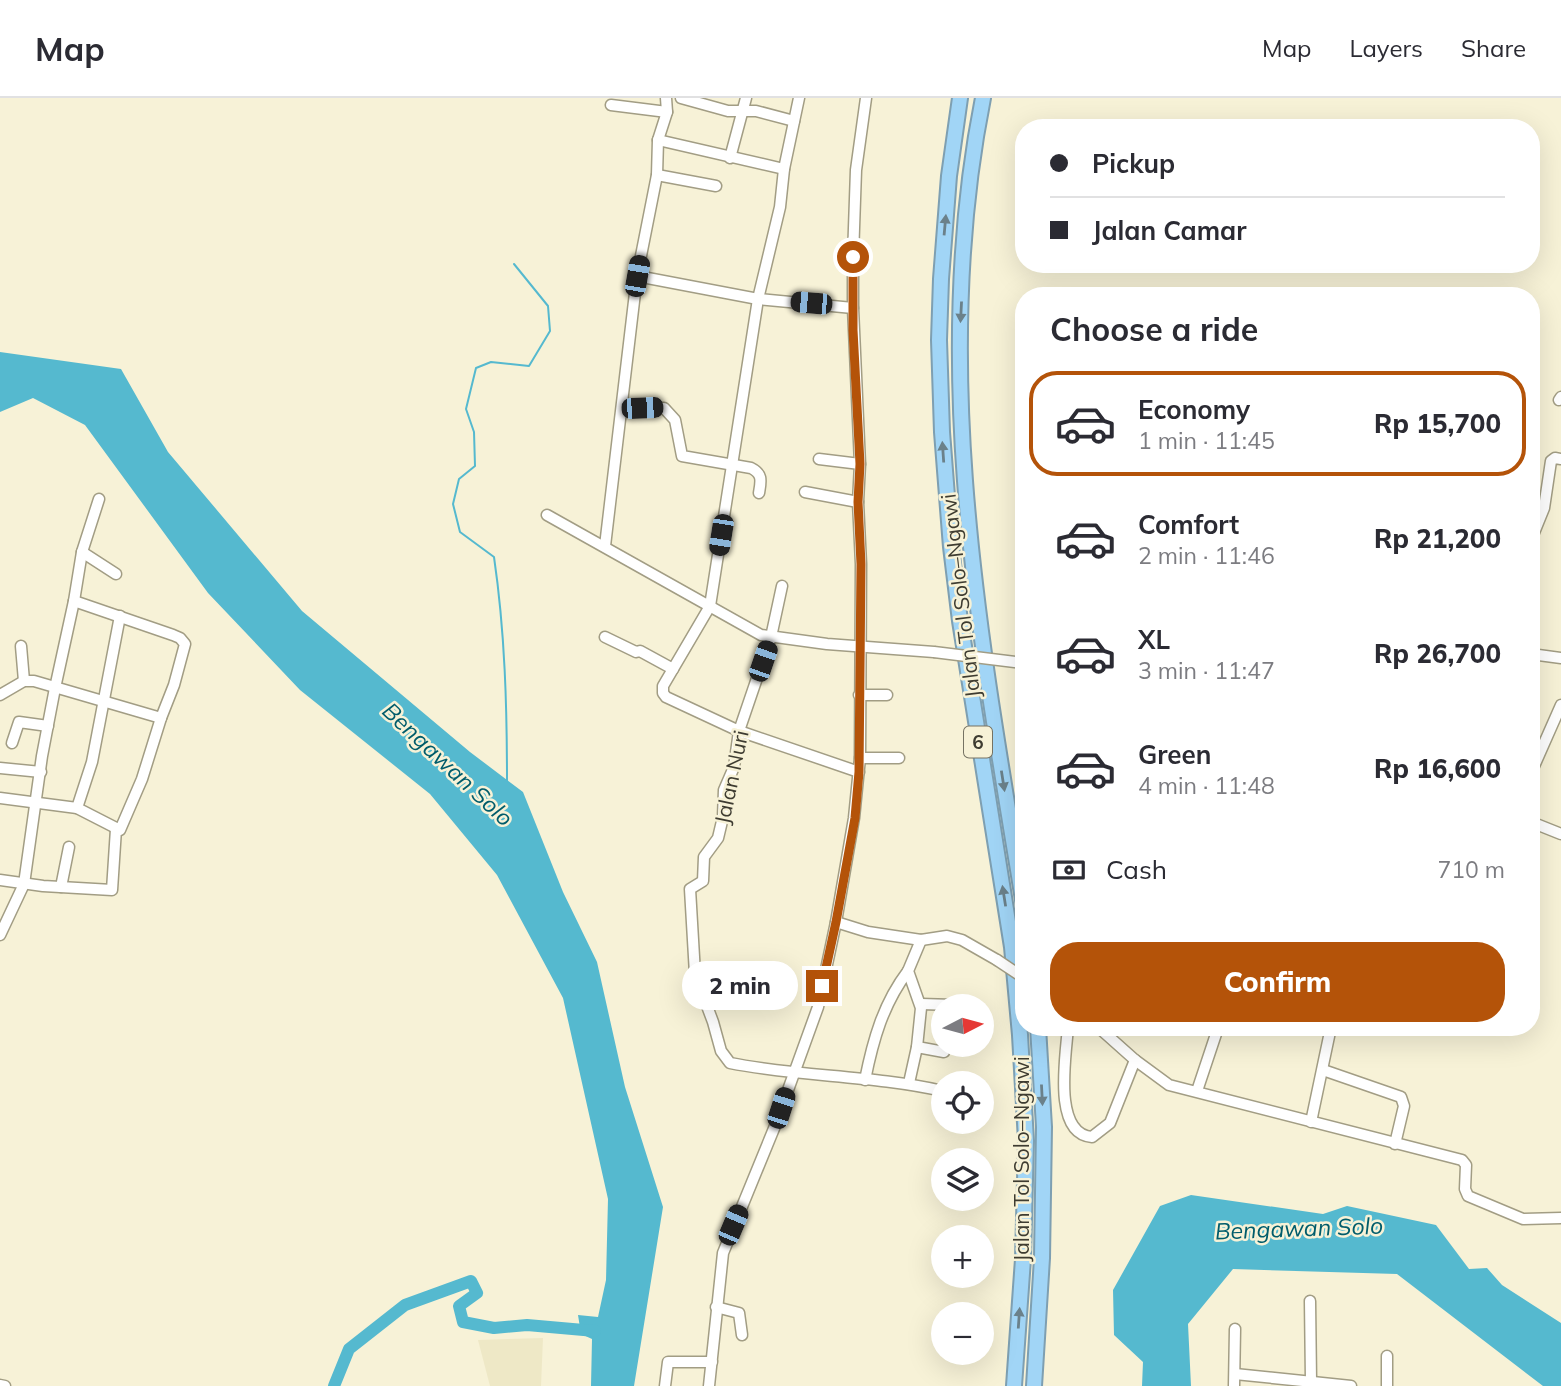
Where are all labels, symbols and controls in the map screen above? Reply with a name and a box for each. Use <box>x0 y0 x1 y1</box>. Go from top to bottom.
text: Map <box>35 28 105 69</box>
text: Map <box>1262 33 1311 63</box>
text: Layers <box>1349 33 1423 63</box>
text: Share <box>1461 33 1526 63</box>
text: Pickup <box>1092 147 1175 180</box>
one-way arrow <box>940 214 951 236</box>
text: Jalan Camar <box>1092 214 1246 247</box>
route start <box>837 241 869 273</box>
car <box>624 253 651 299</box>
car <box>790 291 833 315</box>
one-way arrow <box>955 301 966 323</box>
text: Choose a ride <box>1050 309 1258 349</box>
icon: car <box>1054 392 1117 455</box>
text: Economy <box>1138 393 1250 426</box>
car <box>621 397 664 419</box>
text: Rp 15,700 <box>1374 407 1501 440</box>
text: 1 min · 11:45 <box>1138 426 1275 455</box>
one-way arrow <box>937 441 948 463</box>
street label: Jalan Tol Solo–Ngawi <box>935 492 985 700</box>
icon: car <box>1054 507 1117 570</box>
text: Comfort <box>1138 508 1239 541</box>
car <box>708 513 735 557</box>
text: Rp 21,200 <box>1374 522 1501 555</box>
text: 2 min · 11:46 <box>1138 541 1275 570</box>
icon: car <box>1054 622 1117 685</box>
text: XL <box>1138 623 1170 656</box>
text: Rp 26,700 <box>1374 637 1501 670</box>
car <box>747 638 780 684</box>
text: 3 min · 11:47 <box>1138 656 1275 685</box>
water label: Bengawan Solo <box>377 696 519 832</box>
road number: 6 <box>964 726 992 758</box>
street label: Jalan Nuri <box>708 728 754 826</box>
icon: car <box>1054 737 1117 800</box>
text: Green <box>1138 738 1211 771</box>
text: Rp 16,600 <box>1374 752 1501 785</box>
one-way arrow <box>998 771 1009 793</box>
text: 4 min · 11:48 <box>1138 771 1275 800</box>
icon: cash <box>1050 851 1088 889</box>
text: Cash <box>1106 853 1167 886</box>
text: 710 m <box>1437 855 1505 884</box>
one-way arrow <box>998 885 1009 907</box>
button: Confirm <box>1050 942 1505 1022</box>
callout: 2 min <box>682 962 798 1010</box>
route end <box>806 970 838 1002</box>
text: 2 min <box>709 971 771 1000</box>
north arrow <box>931 994 994 1057</box>
map controls <box>931 994 994 1365</box>
street label: Jalan Tol Solo–Ngawi <box>1008 1056 1034 1262</box>
button: locate <box>931 1071 994 1134</box>
car <box>765 1085 798 1131</box>
one-way arrow <box>1037 1085 1048 1107</box>
button: layers <box>931 1148 994 1211</box>
car <box>716 1202 751 1248</box>
water label: Bengawan Solo <box>1214 1211 1384 1245</box>
button: + <box>931 1225 994 1288</box>
button: − <box>931 1302 994 1365</box>
one-way arrow <box>1014 1307 1025 1329</box>

